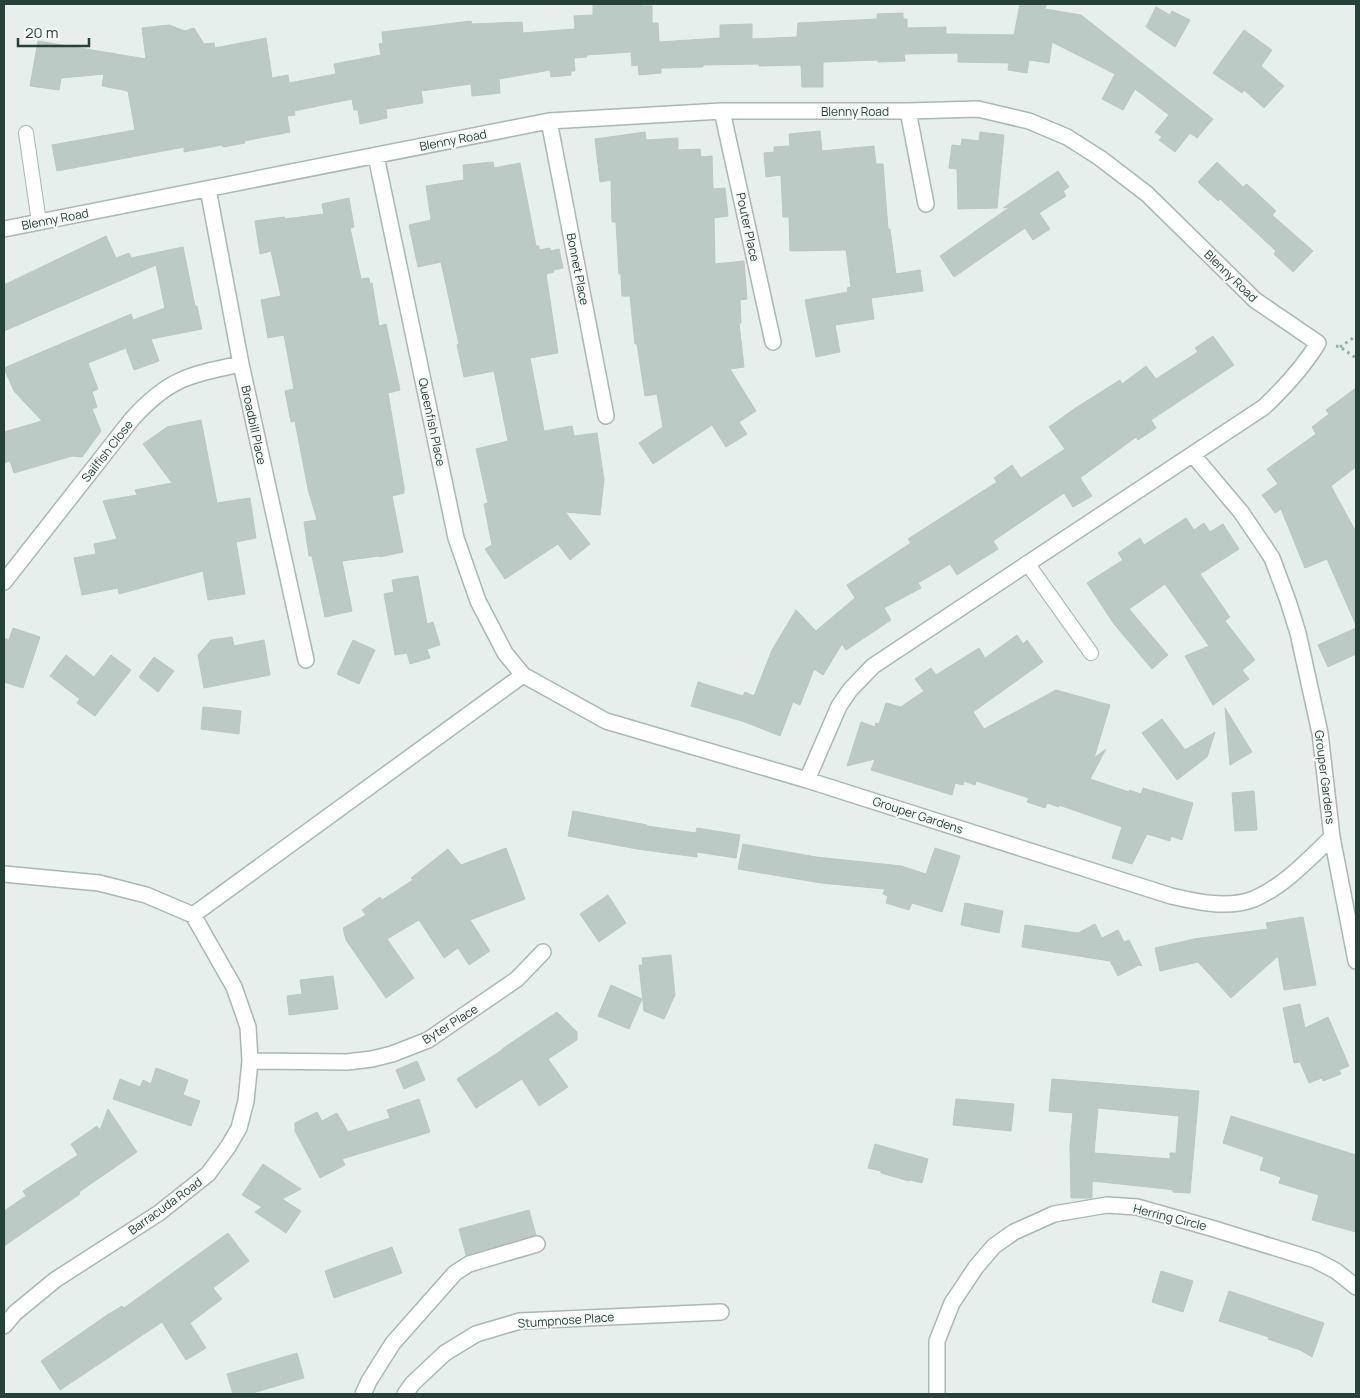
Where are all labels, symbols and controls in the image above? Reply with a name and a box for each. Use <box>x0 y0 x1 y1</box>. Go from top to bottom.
scale bar <box>18 15 89 47</box>
text: 20 m <box>25 22 58 43</box>
street label: Blenny Road <box>821 103 889 120</box>
street label: Blenny Road <box>418 125 488 155</box>
street label: Pouter Place <box>732 191 764 263</box>
street label: Blenny Road <box>20 204 90 234</box>
street label: Bonnet Place <box>563 232 593 306</box>
street label: Blenny Road <box>1201 246 1261 306</box>
street label: Queenfish Place <box>414 376 450 468</box>
street label: Broadbill Place <box>237 384 271 466</box>
street label: Sailfish Close <box>77 416 137 486</box>
street label: Grouper Gardens <box>1311 729 1339 825</box>
street label: Grouper Gardens <box>870 792 966 838</box>
street label: Byter Place <box>419 1000 481 1048</box>
street label: Barracuda Road <box>125 1173 205 1239</box>
street label: Herring Circle <box>1131 1200 1209 1234</box>
street label: Stumpnose Place <box>517 1308 615 1332</box>

